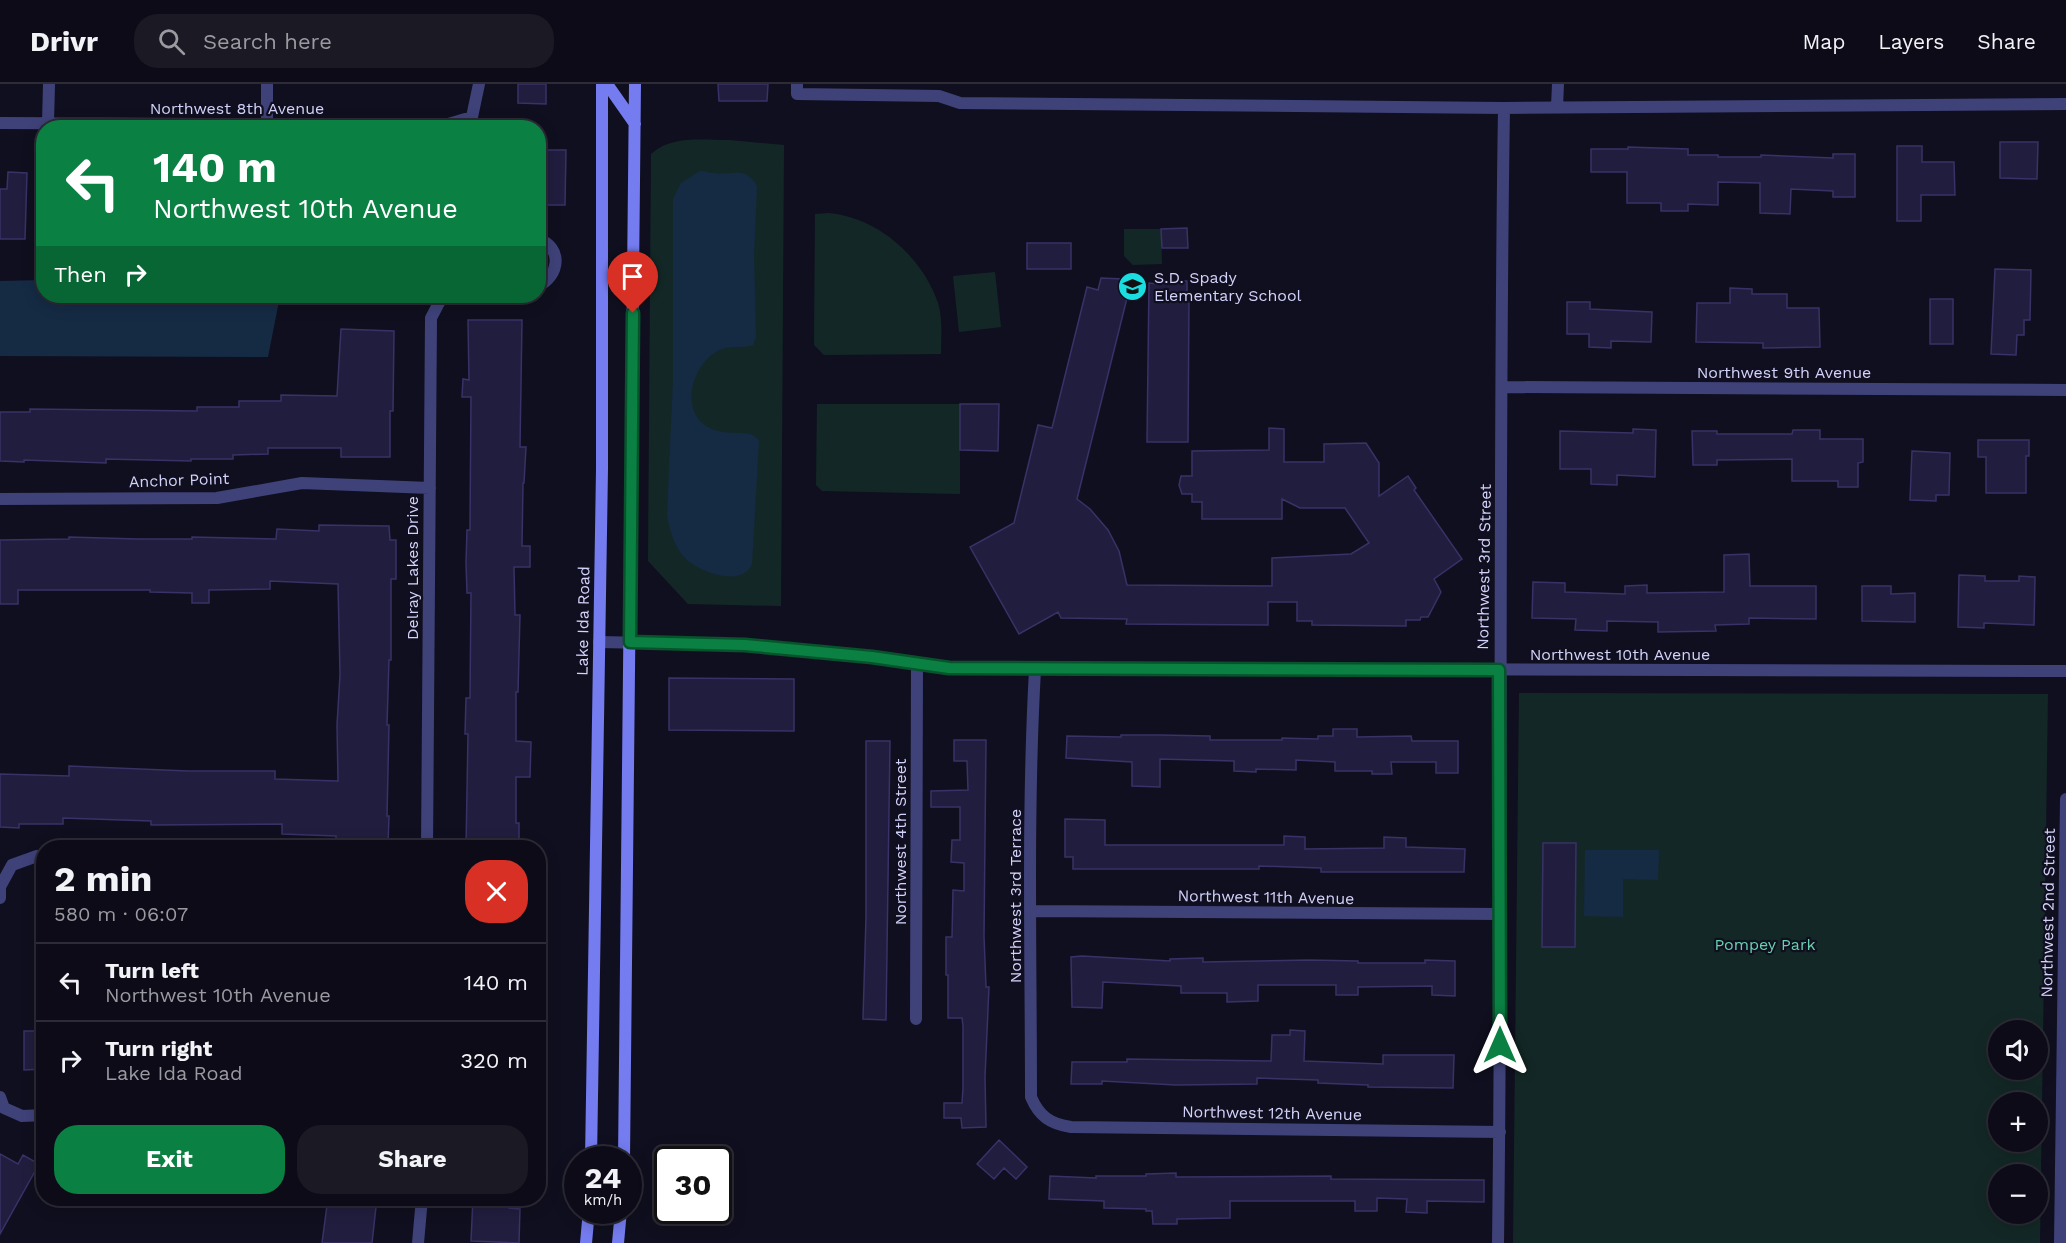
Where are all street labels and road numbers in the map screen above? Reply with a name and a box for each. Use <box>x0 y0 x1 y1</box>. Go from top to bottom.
street label: Northwest 8th Avenue <box>150 99 324 118</box>
street label: Northwest 9th Avenue <box>1697 363 1871 382</box>
street label: Anchor Point <box>128 469 230 491</box>
street label: Northwest 3rd Street <box>1473 484 1495 650</box>
street label: Delray Lakes Drive <box>403 496 422 640</box>
street label: Lake Ida Road <box>573 566 593 676</box>
street label: Northwest 10th Avenue <box>1530 645 1710 664</box>
street label: Northwest 4th Street <box>891 758 910 925</box>
street label: Northwest 3rd Terrace <box>1006 809 1025 983</box>
street label: Northwest 2nd Street <box>2037 828 2059 998</box>
street label: Northwest 11th Avenue <box>1177 886 1355 908</box>
street label: Northwest 12th Avenue <box>1182 1102 1362 1124</box>

